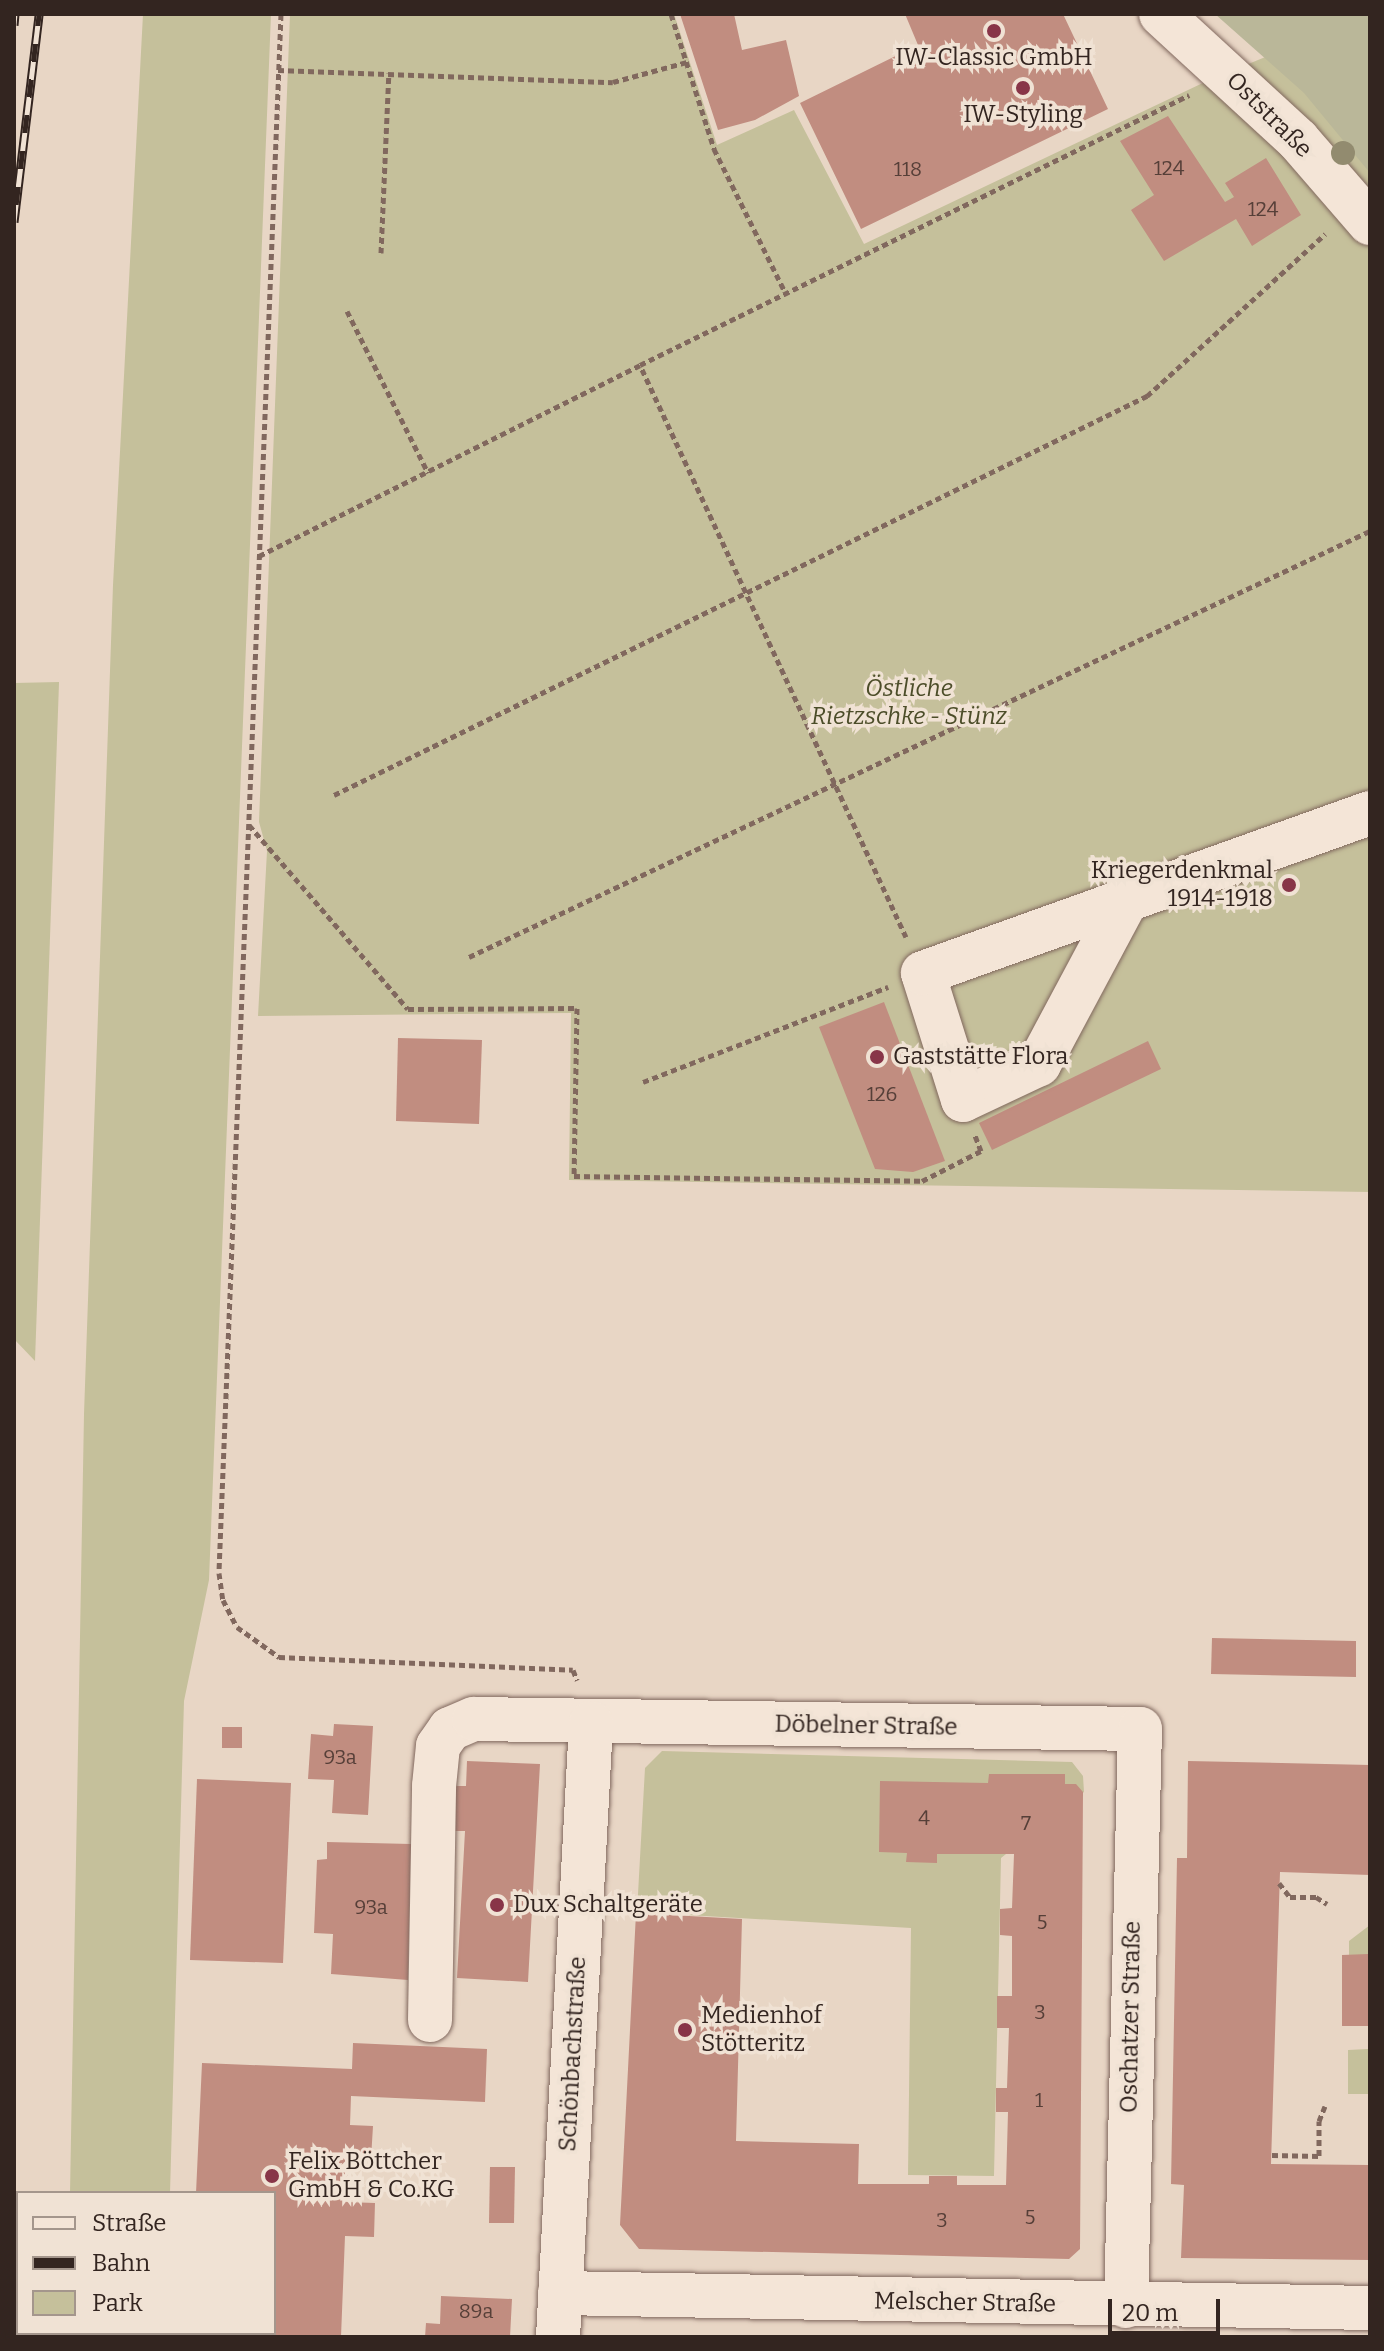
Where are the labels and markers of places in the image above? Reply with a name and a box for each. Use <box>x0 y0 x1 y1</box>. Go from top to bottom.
marker: IW-Classic GmbH <box>985 22 1003 40</box>
place label: IW-Classic GmbH <box>895 44 1093 72</box>
marker: IW-Styling <box>1014 79 1032 97</box>
place label: IW-Styling <box>963 101 1083 129</box>
place label: Kriegerdenkmal 1914-1918 <box>1091 857 1273 913</box>
marker: Kriegerdenkmal 1914-1918 <box>1280 876 1298 894</box>
place label: Gaststätte Flora <box>893 1043 1068 1071</box>
marker: Gaststätte Flora <box>868 1048 886 1066</box>
place label: Dux Schaltgeräte <box>513 1891 703 1919</box>
marker: Dux Schaltgeräte <box>488 1896 506 1914</box>
place label: Medienhof Stötteritz <box>701 2002 822 2058</box>
marker: Medienhof Stötteritz <box>676 2021 694 2039</box>
place label: Felix Böttcher GmbH & Co.KG <box>288 2148 454 2204</box>
marker: Felix Böttcher GmbH & Co.KG <box>263 2167 281 2185</box>

